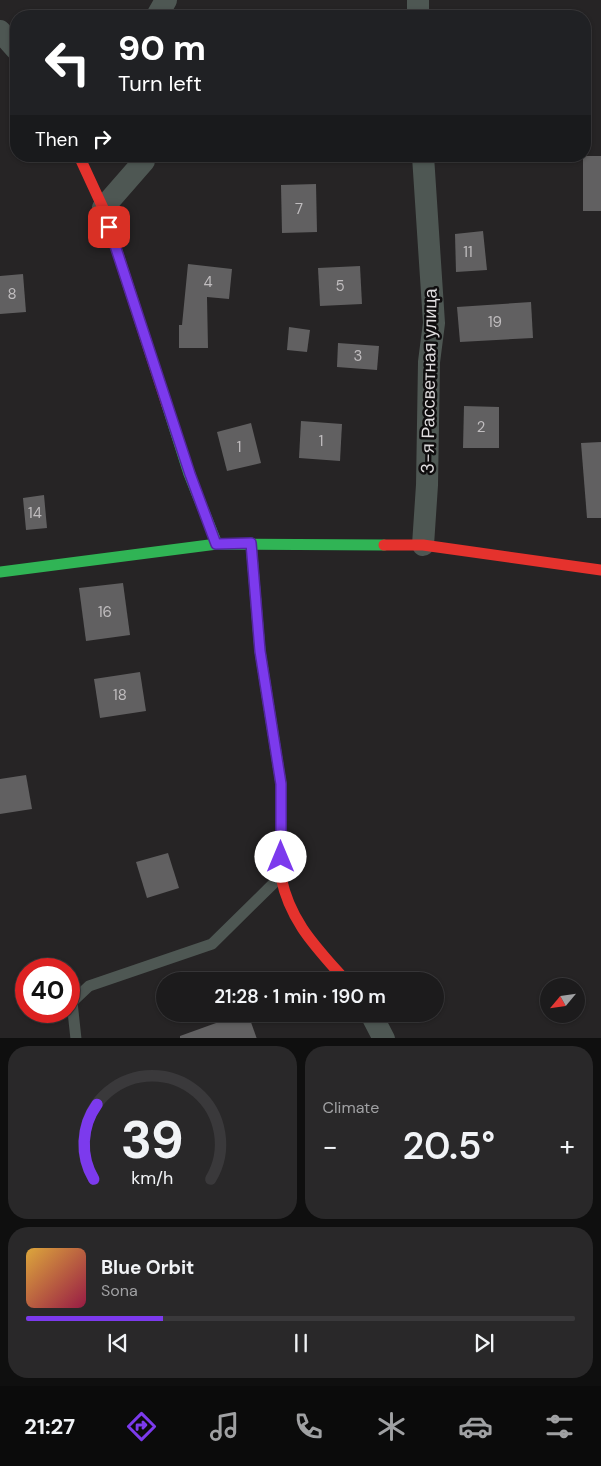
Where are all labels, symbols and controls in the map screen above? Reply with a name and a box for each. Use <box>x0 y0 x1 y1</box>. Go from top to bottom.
text: 90 m <box>118 25 206 71</box>
icon: left <box>35 30 100 95</box>
text: Turn left <box>118 69 202 98</box>
icon: right <box>88 125 116 153</box>
text: Then <box>35 127 78 152</box>
house number: 7 <box>295 199 303 219</box>
pin <box>88 206 130 248</box>
icon: arrive <box>95 213 123 241</box>
house number: 11 <box>463 242 473 262</box>
house number: 4 <box>203 272 213 292</box>
house number: 5 <box>335 276 345 296</box>
house number: 8 <box>7 284 17 304</box>
street label: 3-я Рассветная улица <box>415 287 443 474</box>
house number: 19 <box>488 312 502 332</box>
house number: 3 <box>354 346 362 366</box>
house number: 2 <box>477 417 485 437</box>
house number: 1 <box>319 431 323 451</box>
house number: 1 <box>237 437 241 457</box>
house number: 14 <box>28 503 42 523</box>
house number: 16 <box>98 602 112 622</box>
house number: 18 <box>113 685 127 705</box>
position arrow <box>254 830 306 882</box>
speed limit sign: 40 <box>15 958 80 1023</box>
north arrow <box>540 978 585 1022</box>
map controls <box>540 978 585 1023</box>
text: 21:28 · 1 min · 190 m <box>214 984 386 1009</box>
text: Climate <box>323 1097 379 1118</box>
text: 39 <box>121 1106 184 1174</box>
text: 20.5° <box>402 1121 495 1171</box>
text: − <box>323 1128 338 1165</box>
text: + <box>560 1128 575 1165</box>
text: km/h <box>131 1166 173 1190</box>
text: Blue Orbit <box>101 1255 194 1280</box>
text: Sona <box>101 1280 138 1301</box>
icon: previous <box>104 1329 132 1357</box>
icon: pause <box>287 1329 315 1357</box>
icon: next <box>470 1329 498 1357</box>
icon: directions <box>124 1409 159 1444</box>
icon: music <box>207 1409 242 1444</box>
icon: phone <box>291 1409 326 1444</box>
icon: climate <box>374 1409 409 1444</box>
icon: car <box>458 1409 493 1444</box>
icon: filters <box>542 1409 577 1444</box>
text: 21:27 <box>24 1412 75 1441</box>

